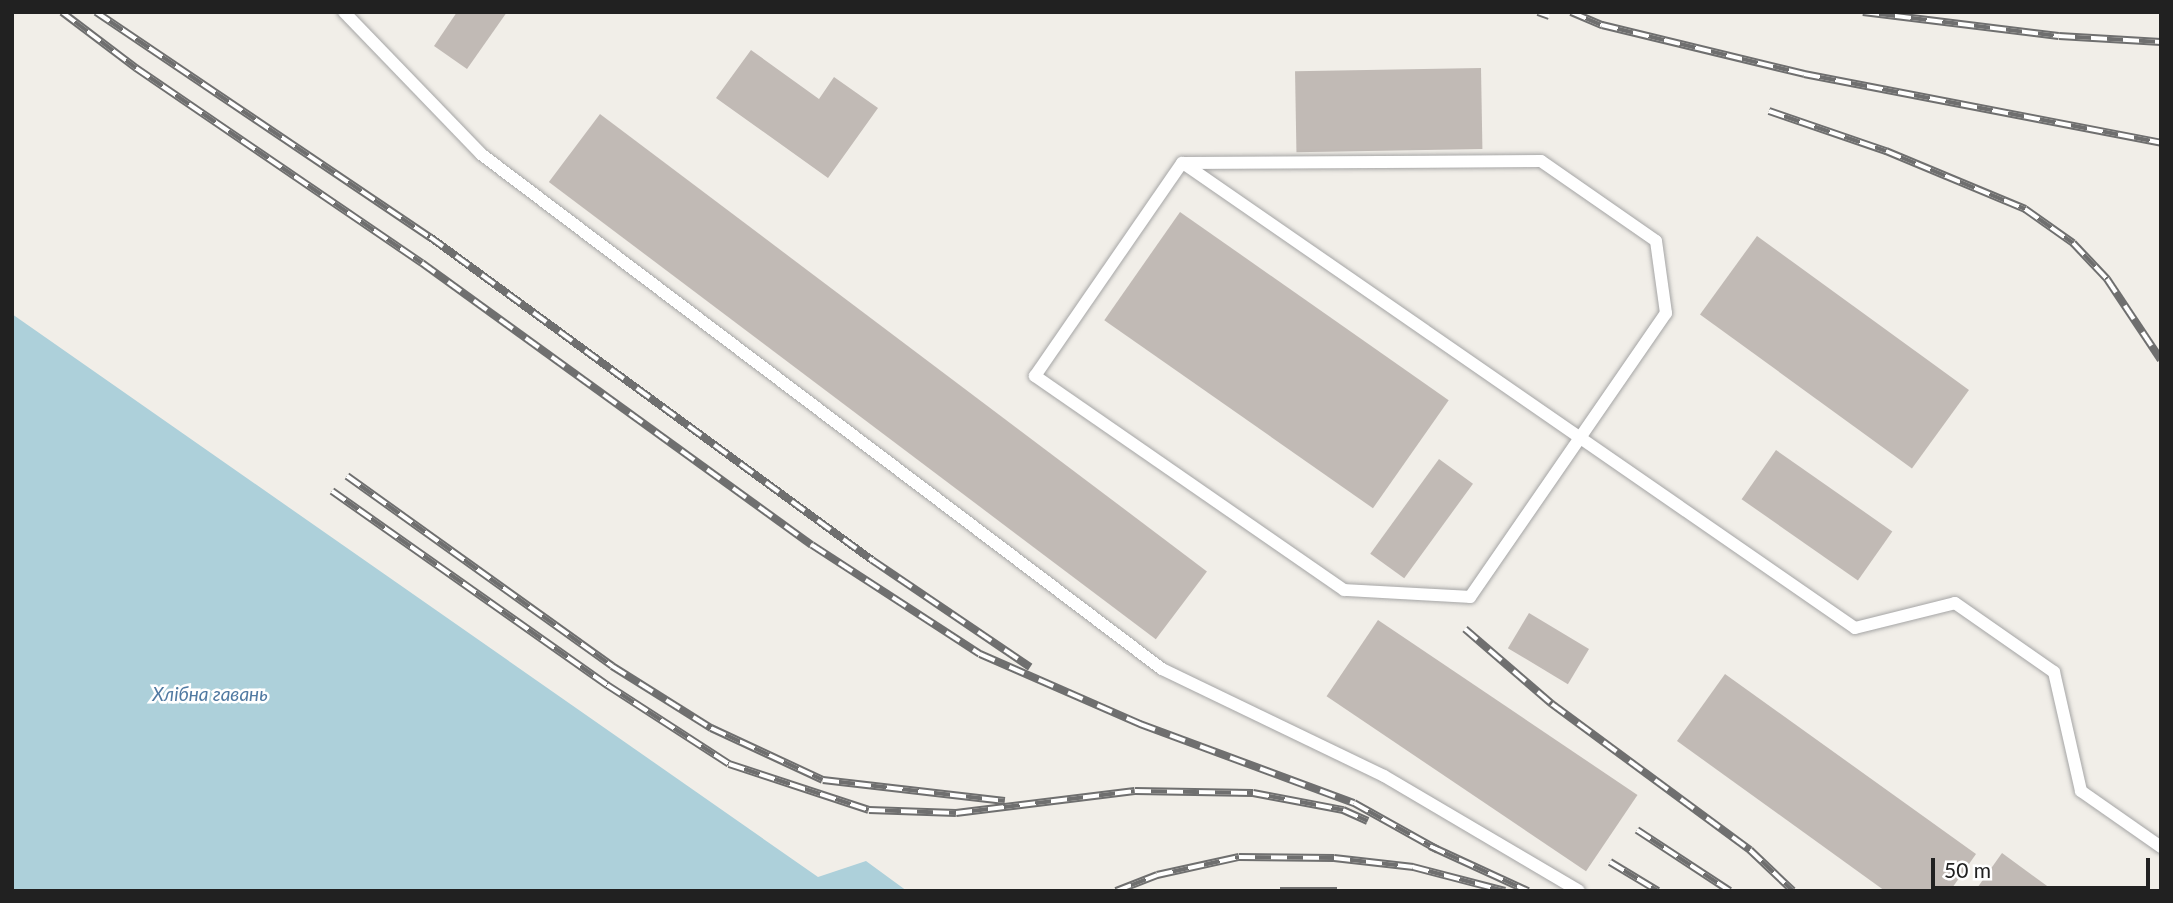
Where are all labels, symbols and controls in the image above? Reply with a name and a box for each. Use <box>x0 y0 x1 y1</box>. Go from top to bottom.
water label: Хлібна гавань <box>152 683 268 705</box>
scale bar <box>1935 844 2154 888</box>
text: 50 m <box>1944 857 1991 882</box>

